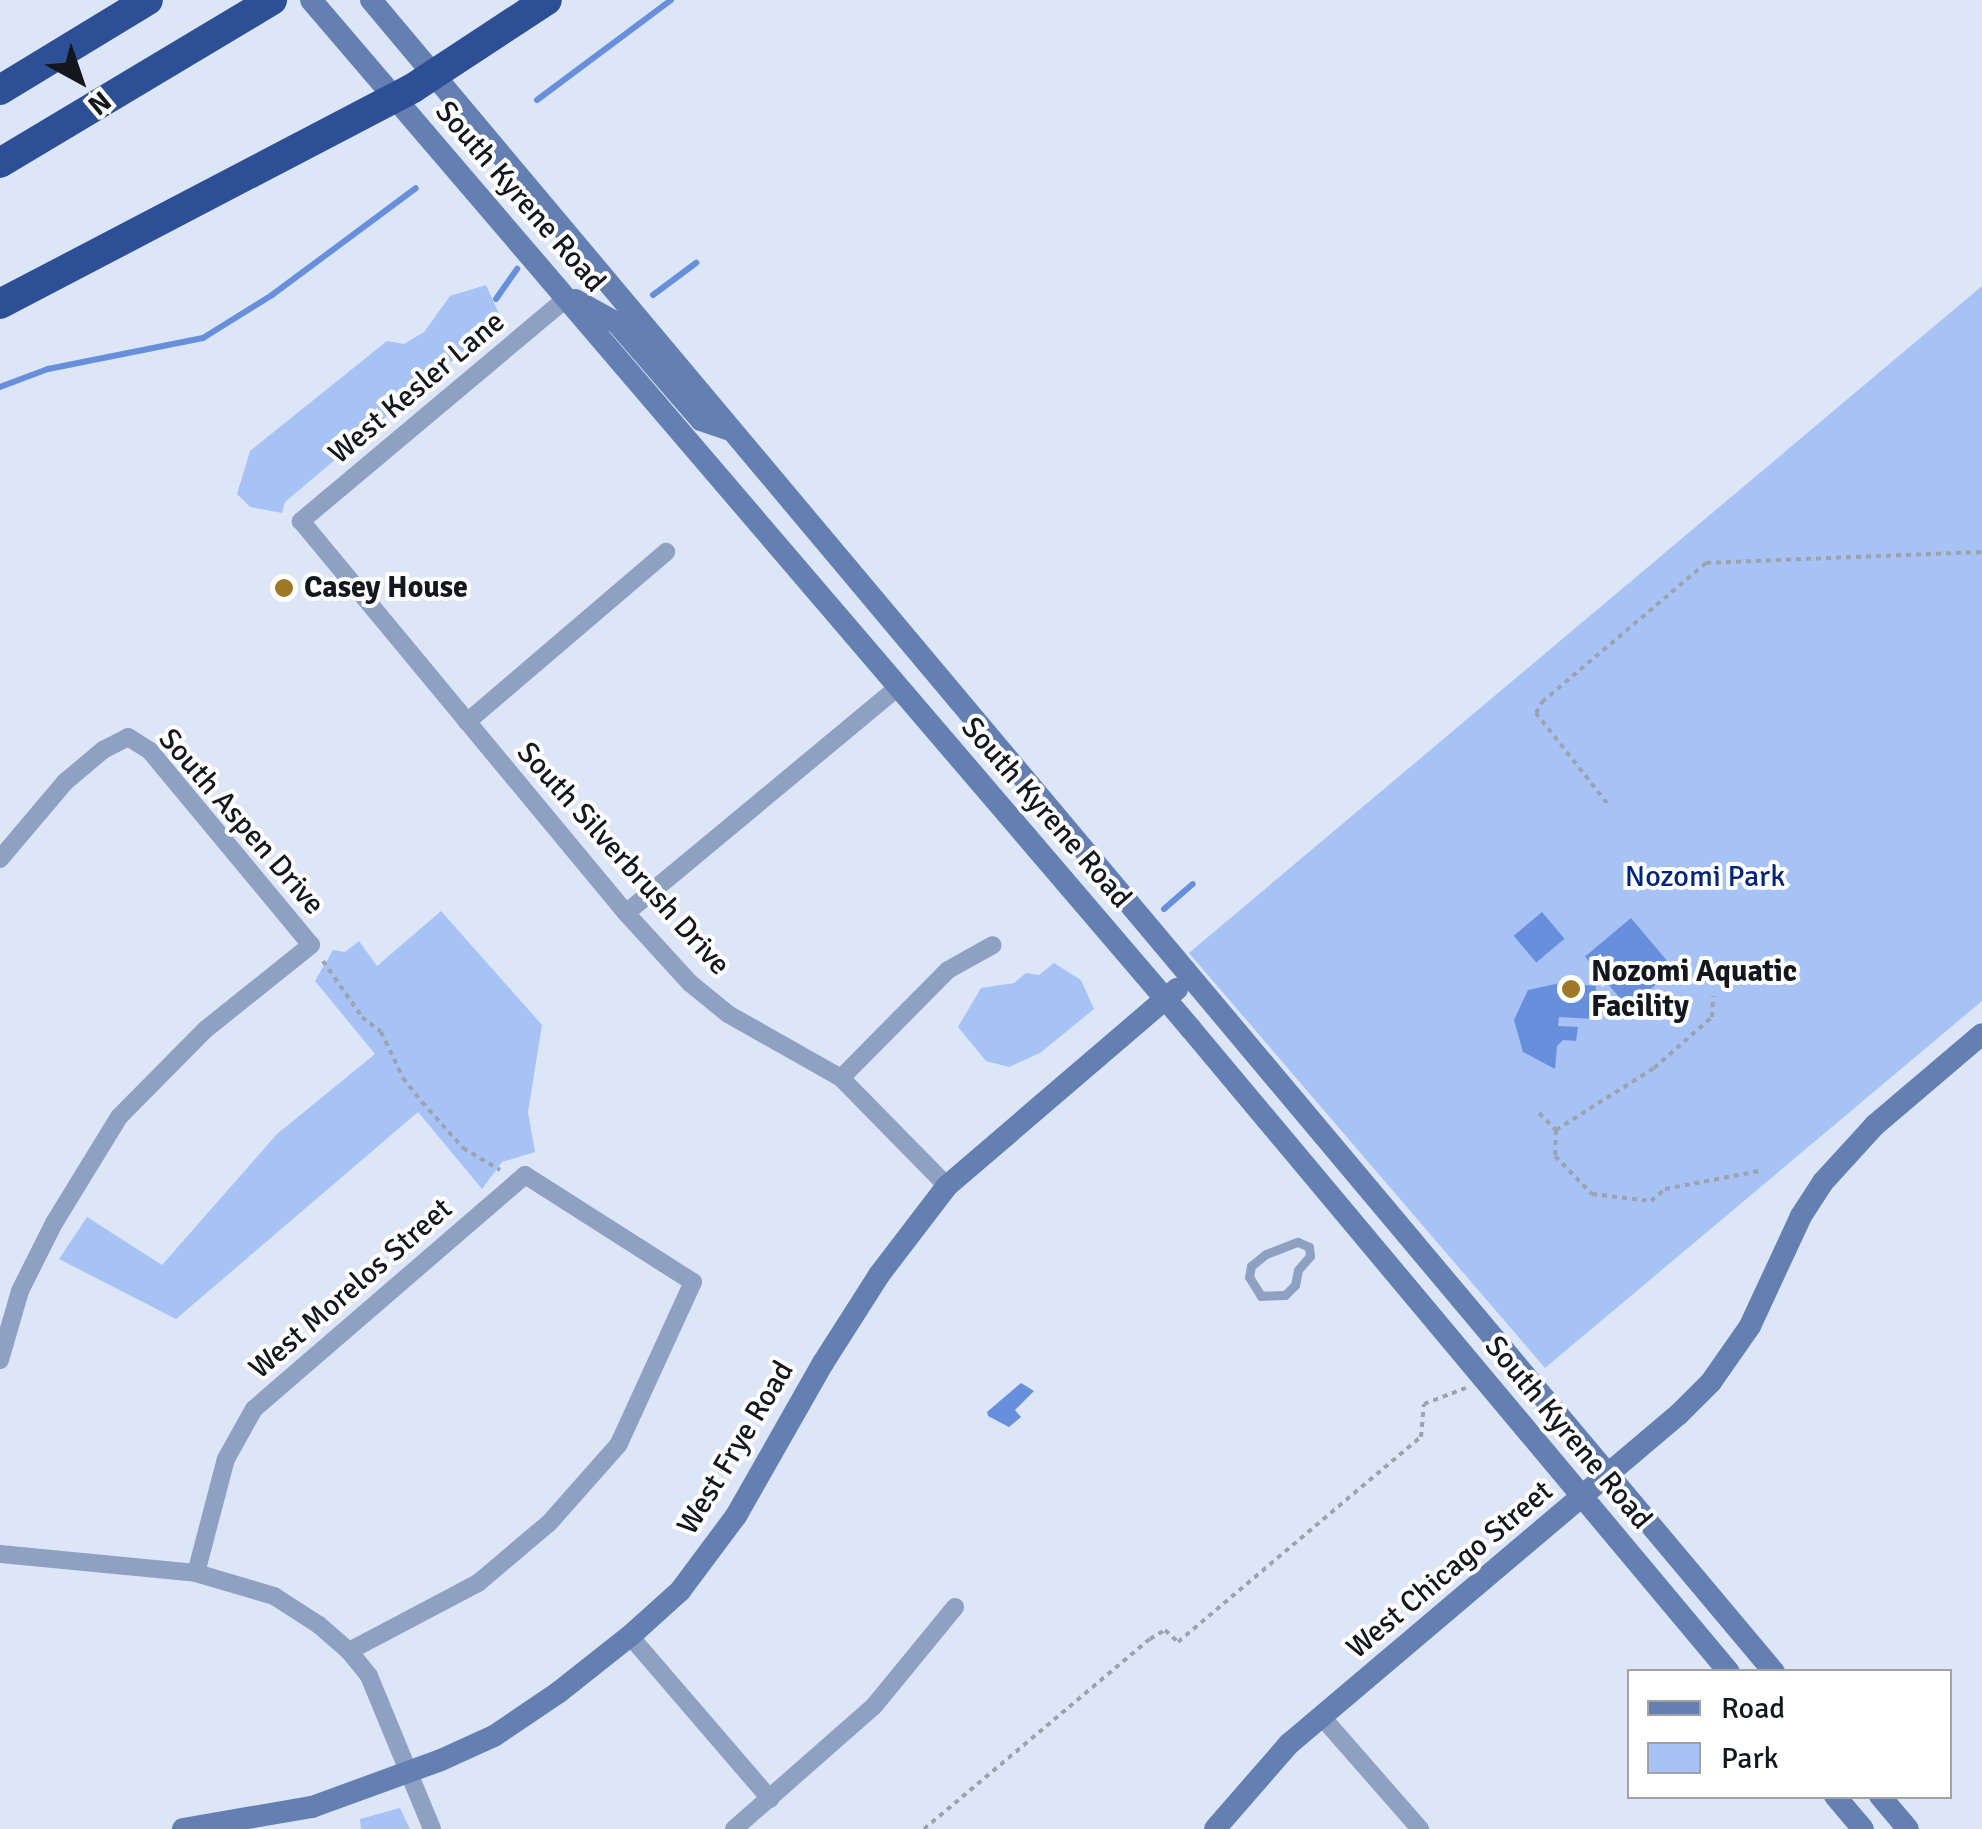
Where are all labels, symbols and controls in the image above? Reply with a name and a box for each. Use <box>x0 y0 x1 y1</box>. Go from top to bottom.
north arrow <box>30 30 130 130</box>
text: N <box>81 84 118 122</box>
street label: South Kyrene Road <box>427 94 613 300</box>
street label: West Kesler Lane <box>322 304 512 472</box>
place label: Casey House <box>304 570 468 606</box>
marker: Casey House <box>273 577 295 599</box>
street label: South Kyrene Road <box>953 710 1139 916</box>
street label: South Aspen Drive <box>150 722 332 922</box>
street label: South Silverbrush Drive <box>509 735 737 983</box>
park label: Nozomi Park <box>1625 859 1785 895</box>
place label: Nozomi Aquatic Facility <box>1591 954 1797 1024</box>
marker: Nozomi Aquatic Facility <box>1560 978 1582 1000</box>
street label: West Morelos Street <box>242 1191 460 1387</box>
street label: South Kyrene Road <box>1477 1329 1659 1537</box>
street label: West Frye Road <box>670 1355 802 1541</box>
street label: West Chicago Street <box>1340 1473 1560 1667</box>
legend <box>1627 1669 1952 1799</box>
text: Road <box>1721 1690 1785 1727</box>
text: Park <box>1721 1740 1779 1777</box>

